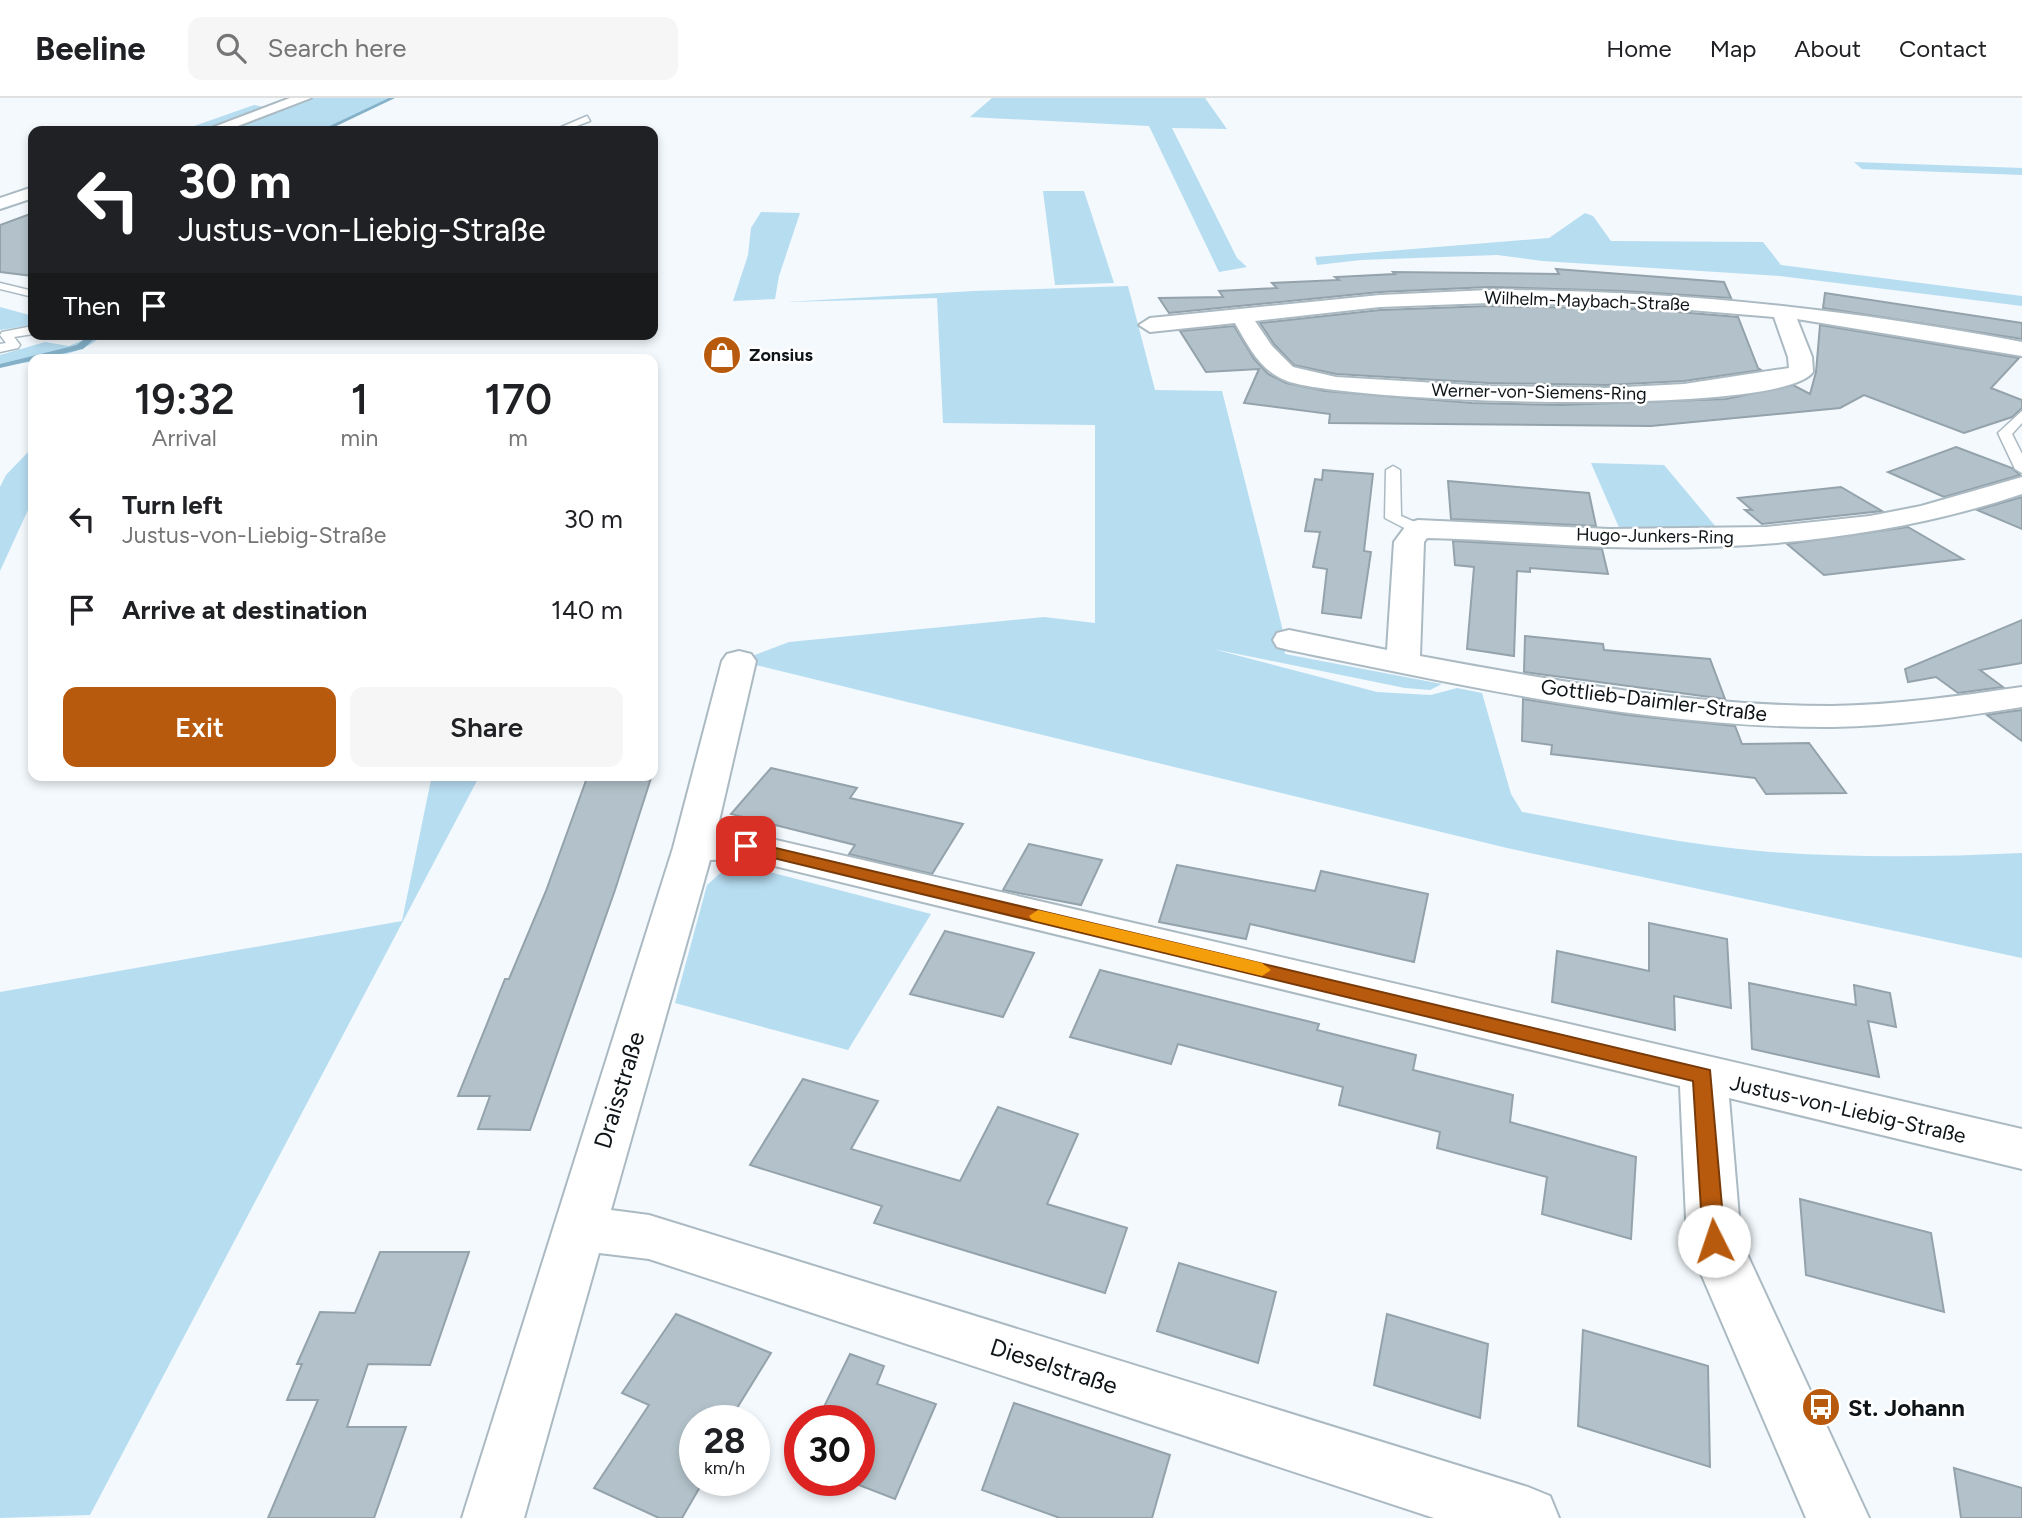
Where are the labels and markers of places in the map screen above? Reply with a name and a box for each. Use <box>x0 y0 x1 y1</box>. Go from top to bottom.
shop icon: Zonsius <box>701 334 743 376</box>
place label: Zonsius <box>749 344 813 366</box>
pin <box>716 816 776 876</box>
bus stop icon: St. Johann <box>1800 1386 1842 1428</box>
place label: St. Johann <box>1848 1393 1965 1422</box>

